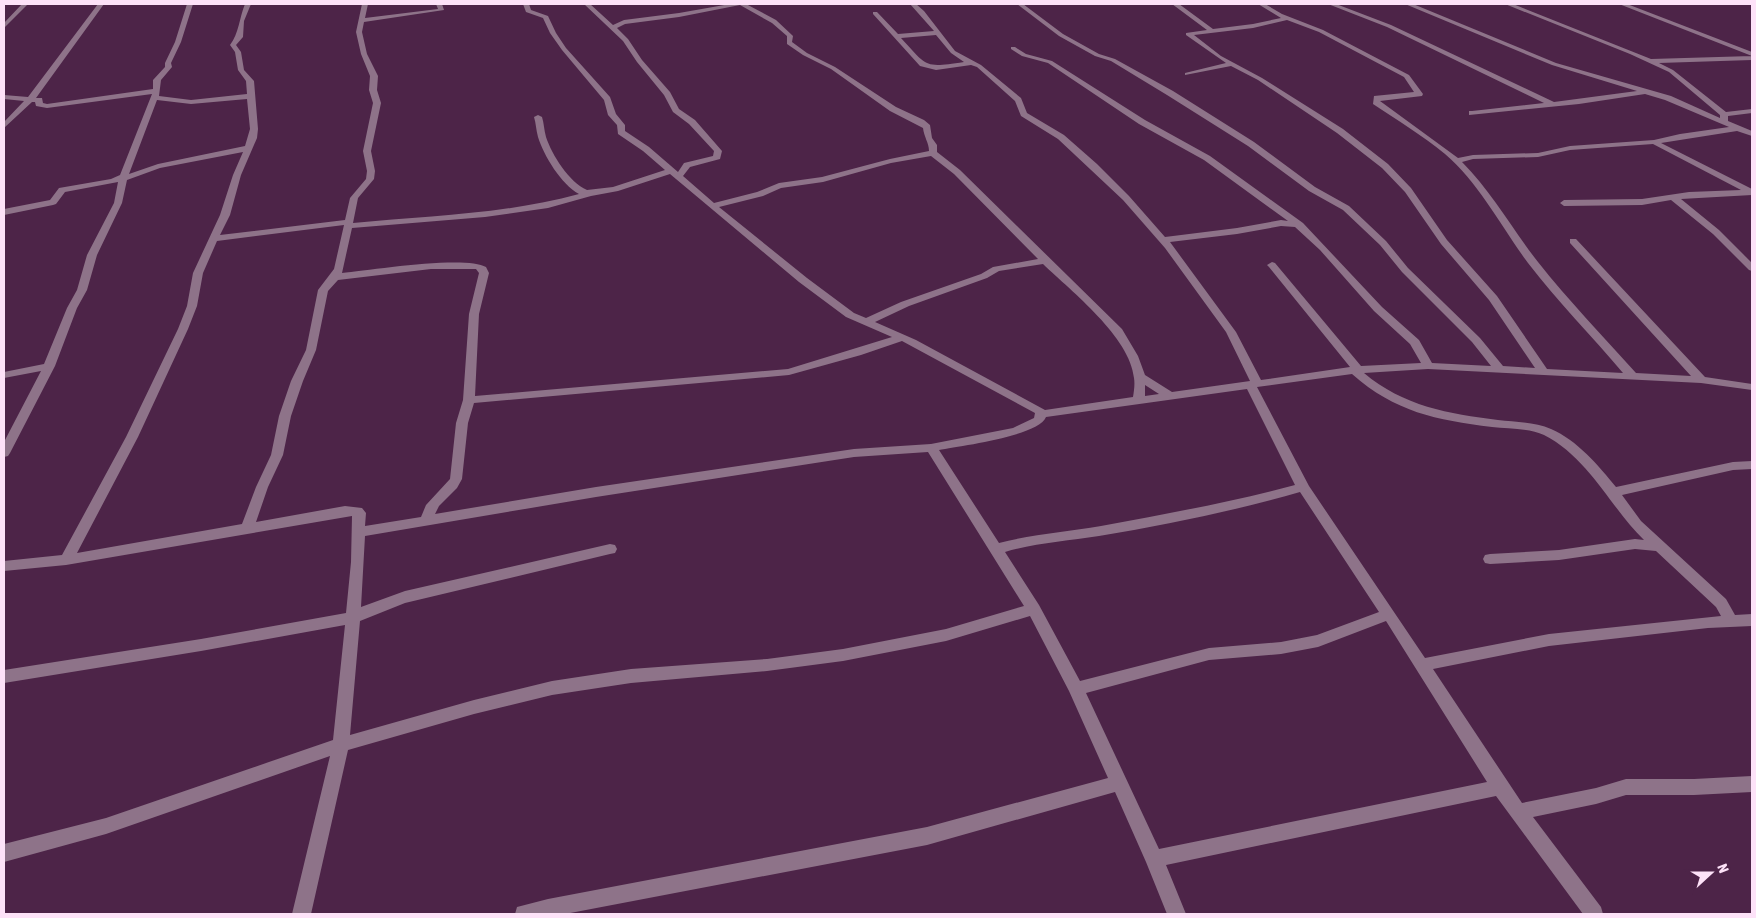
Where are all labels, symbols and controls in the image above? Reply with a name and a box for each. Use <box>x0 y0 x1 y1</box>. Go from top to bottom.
north arrow <box>1686 848 1736 898</box>
text: N <box>1714 862 1732 875</box>

